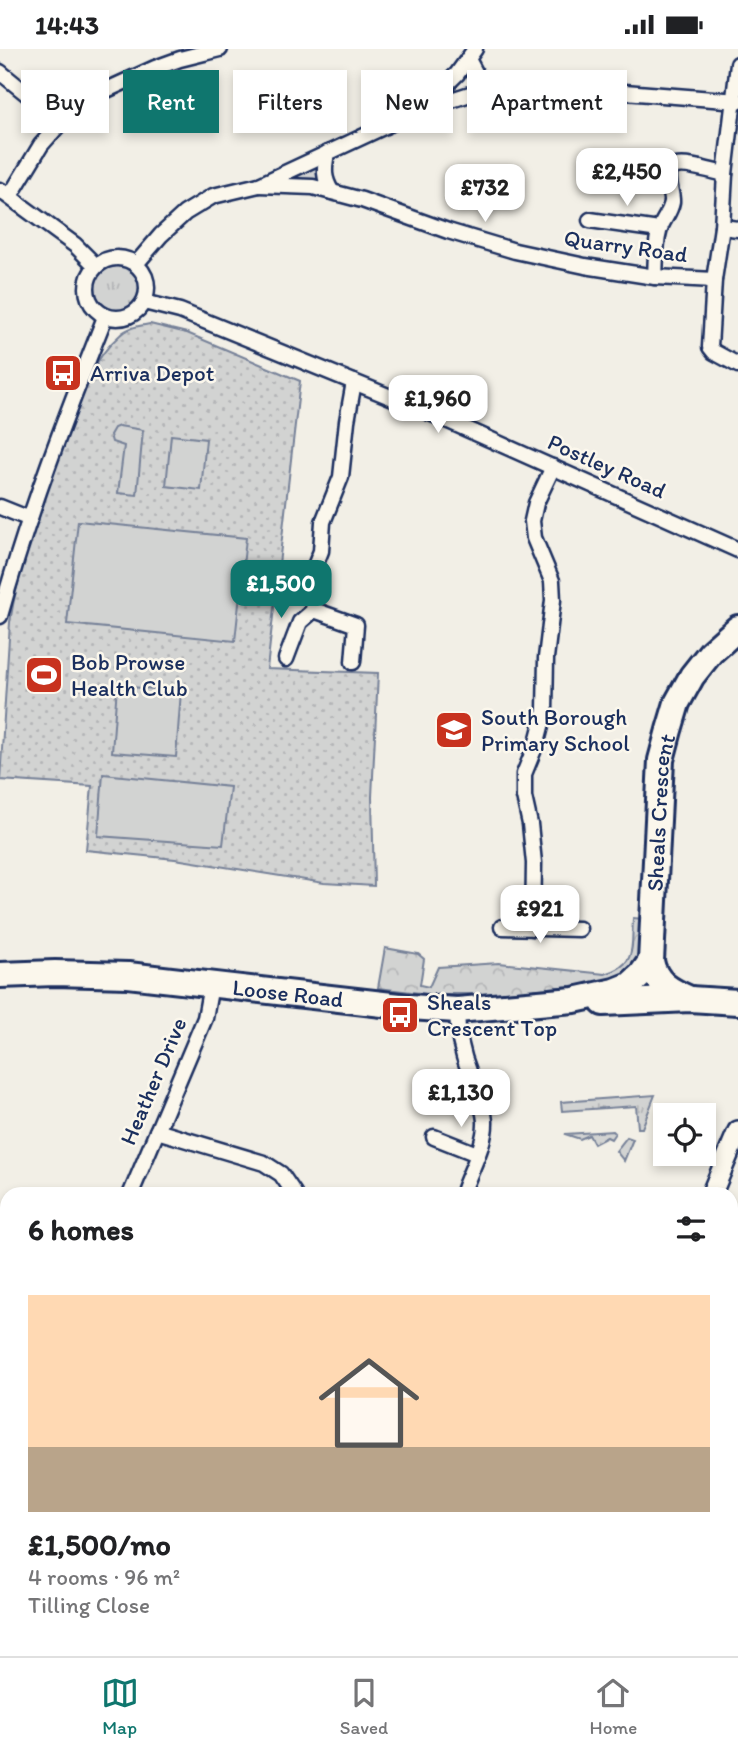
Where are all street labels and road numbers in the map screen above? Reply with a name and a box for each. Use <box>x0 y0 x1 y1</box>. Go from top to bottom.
street label: Quarry Road <box>562 223 690 269</box>
street label: Postley Road <box>544 428 670 504</box>
street label: Sheals Crescent <box>640 730 681 892</box>
street label: Loose Road <box>231 973 345 1013</box>
street label: Heather Drive <box>114 1013 192 1149</box>

